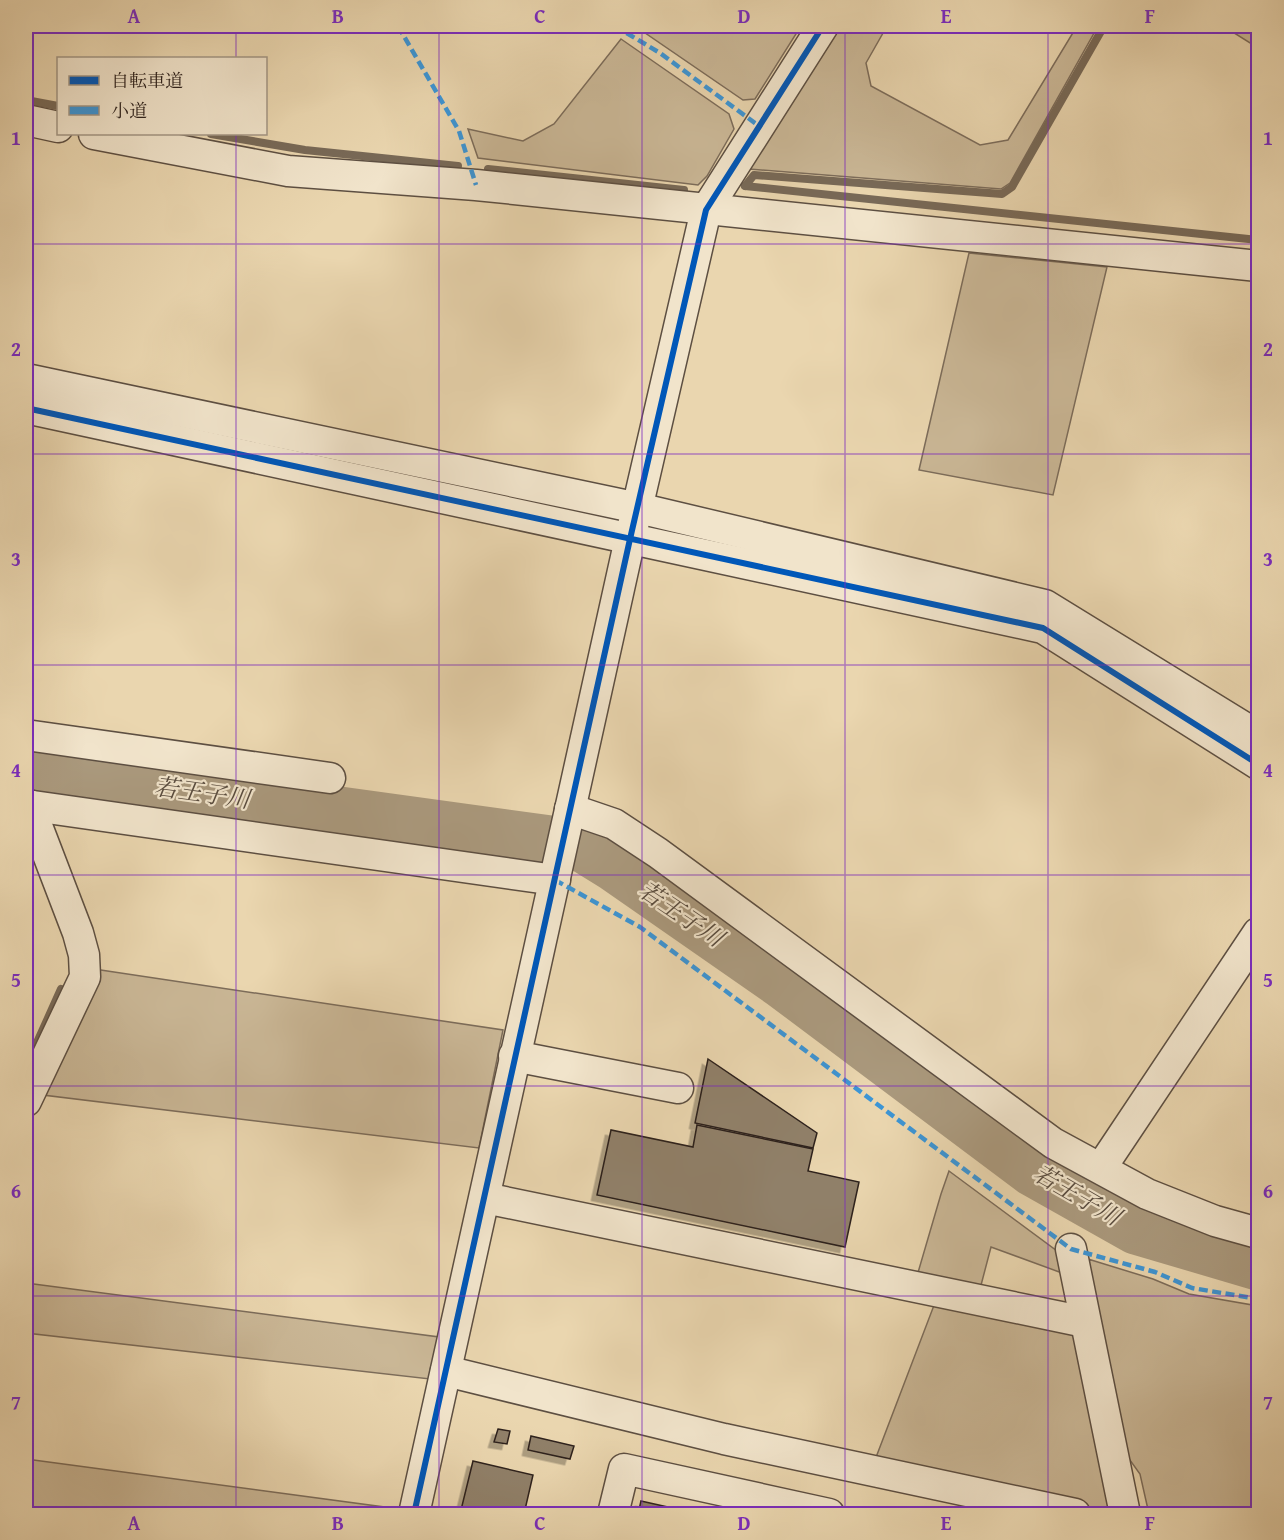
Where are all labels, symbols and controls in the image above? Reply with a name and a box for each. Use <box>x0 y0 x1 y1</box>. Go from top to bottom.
text: A <box>128 1 141 30</box>
text: B <box>332 1 344 30</box>
text: C <box>534 1 546 30</box>
text: D <box>737 1 751 30</box>
text: E <box>941 1 952 30</box>
text: F <box>1145 1 1155 30</box>
legend <box>57 57 267 135</box>
text: 自転車道 <box>111 67 183 94</box>
text: 小道 <box>111 97 147 124</box>
text: 1 <box>11 123 21 152</box>
text: 1 <box>1263 123 1273 152</box>
text: 2 <box>11 334 21 363</box>
text: 2 <box>1263 334 1273 363</box>
text: 3 <box>11 544 21 573</box>
text: 3 <box>1263 544 1273 573</box>
text: 4 <box>11 755 21 784</box>
text: 4 <box>1263 755 1273 784</box>
water label: 若王子川 <box>152 768 255 817</box>
water label: 若王子川 <box>632 872 733 957</box>
text: 5 <box>11 965 21 994</box>
text: 5 <box>1263 965 1273 994</box>
water label: 若王子川 <box>1027 1155 1130 1235</box>
text: 6 <box>11 1176 21 1205</box>
text: 6 <box>1263 1176 1273 1205</box>
text: 7 <box>11 1387 21 1416</box>
text: 7 <box>1263 1387 1273 1416</box>
text: A <box>128 1508 141 1537</box>
text: B <box>332 1508 344 1537</box>
text: C <box>534 1508 546 1537</box>
text: D <box>737 1508 751 1537</box>
text: E <box>941 1508 952 1537</box>
text: F <box>1145 1508 1155 1537</box>

